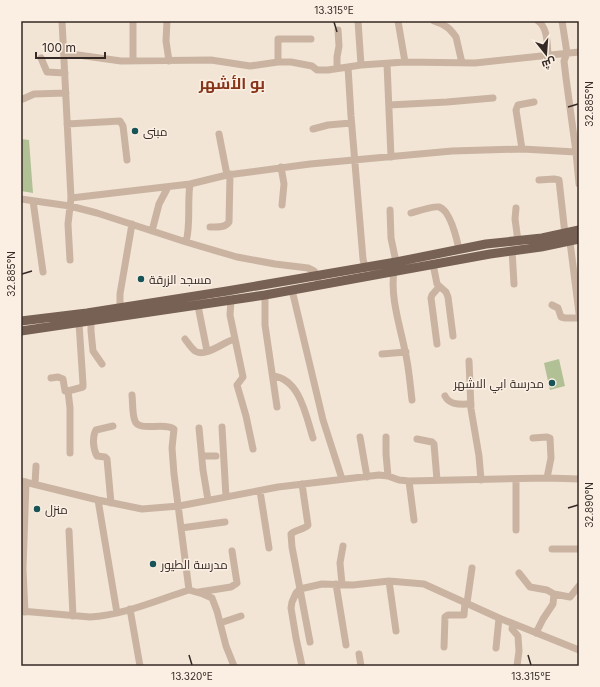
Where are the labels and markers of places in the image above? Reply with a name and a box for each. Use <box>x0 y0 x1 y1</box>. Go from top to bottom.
place label: مبنى <box>143 124 168 139</box>
marker: مبنى <box>130 126 140 136</box>
place label: مسجد الزرقة <box>149 272 212 287</box>
marker: مسجد الزرقة <box>136 274 146 284</box>
place label: مدرسة ابي الاشهر <box>453 376 544 394</box>
marker: مدرسة ابي الاشهر <box>547 378 557 388</box>
place label: منزل <box>45 502 68 517</box>
marker: منزل <box>32 504 42 514</box>
place label: مدرسة الطيور <box>160 557 228 572</box>
marker: مدرسة الطيور <box>148 559 158 569</box>

